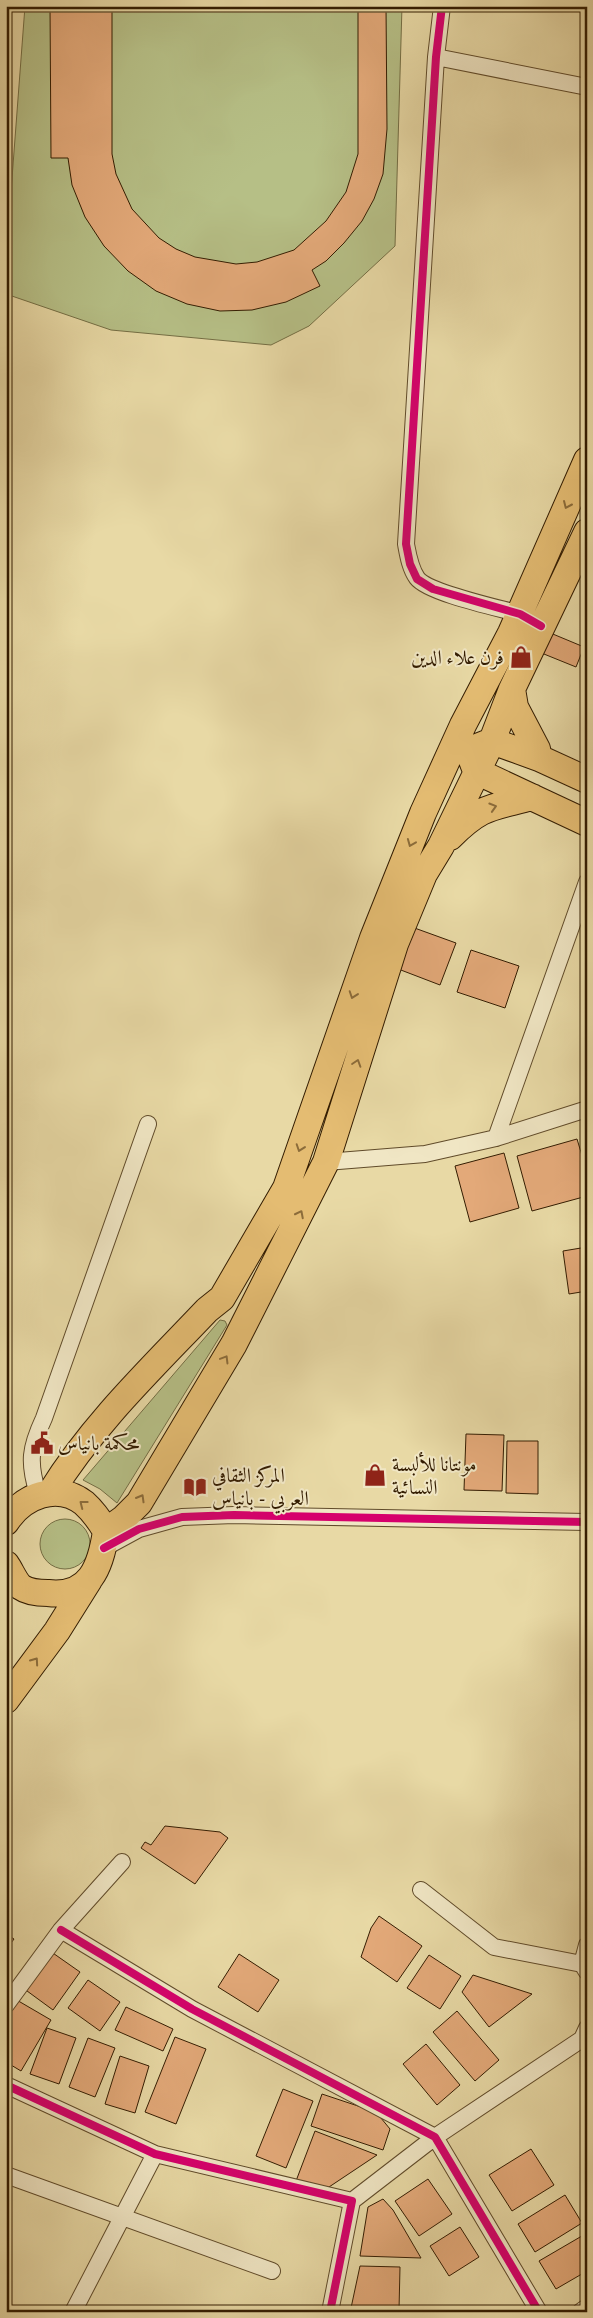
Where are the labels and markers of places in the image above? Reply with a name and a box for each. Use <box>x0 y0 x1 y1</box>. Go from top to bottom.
shop icon: فرن علاء الدين <box>508 644 534 670</box>
place label: فرن علاء الدين <box>411 645 504 670</box>
public building icon: محكمة بانياس <box>29 1430 55 1456</box>
place label: محكمة بانياس <box>58 1431 139 1455</box>
place label: مونتانا للألبسة النسائية <box>392 1451 477 1499</box>
shop icon: مونتانا للألبسة النسائية <box>362 1462 388 1488</box>
place label: المركز الثقافي العربي - بانياس <box>212 1463 309 1514</box>
library icon: المركز الثقافي العربي - بانياس <box>182 1474 208 1500</box>

